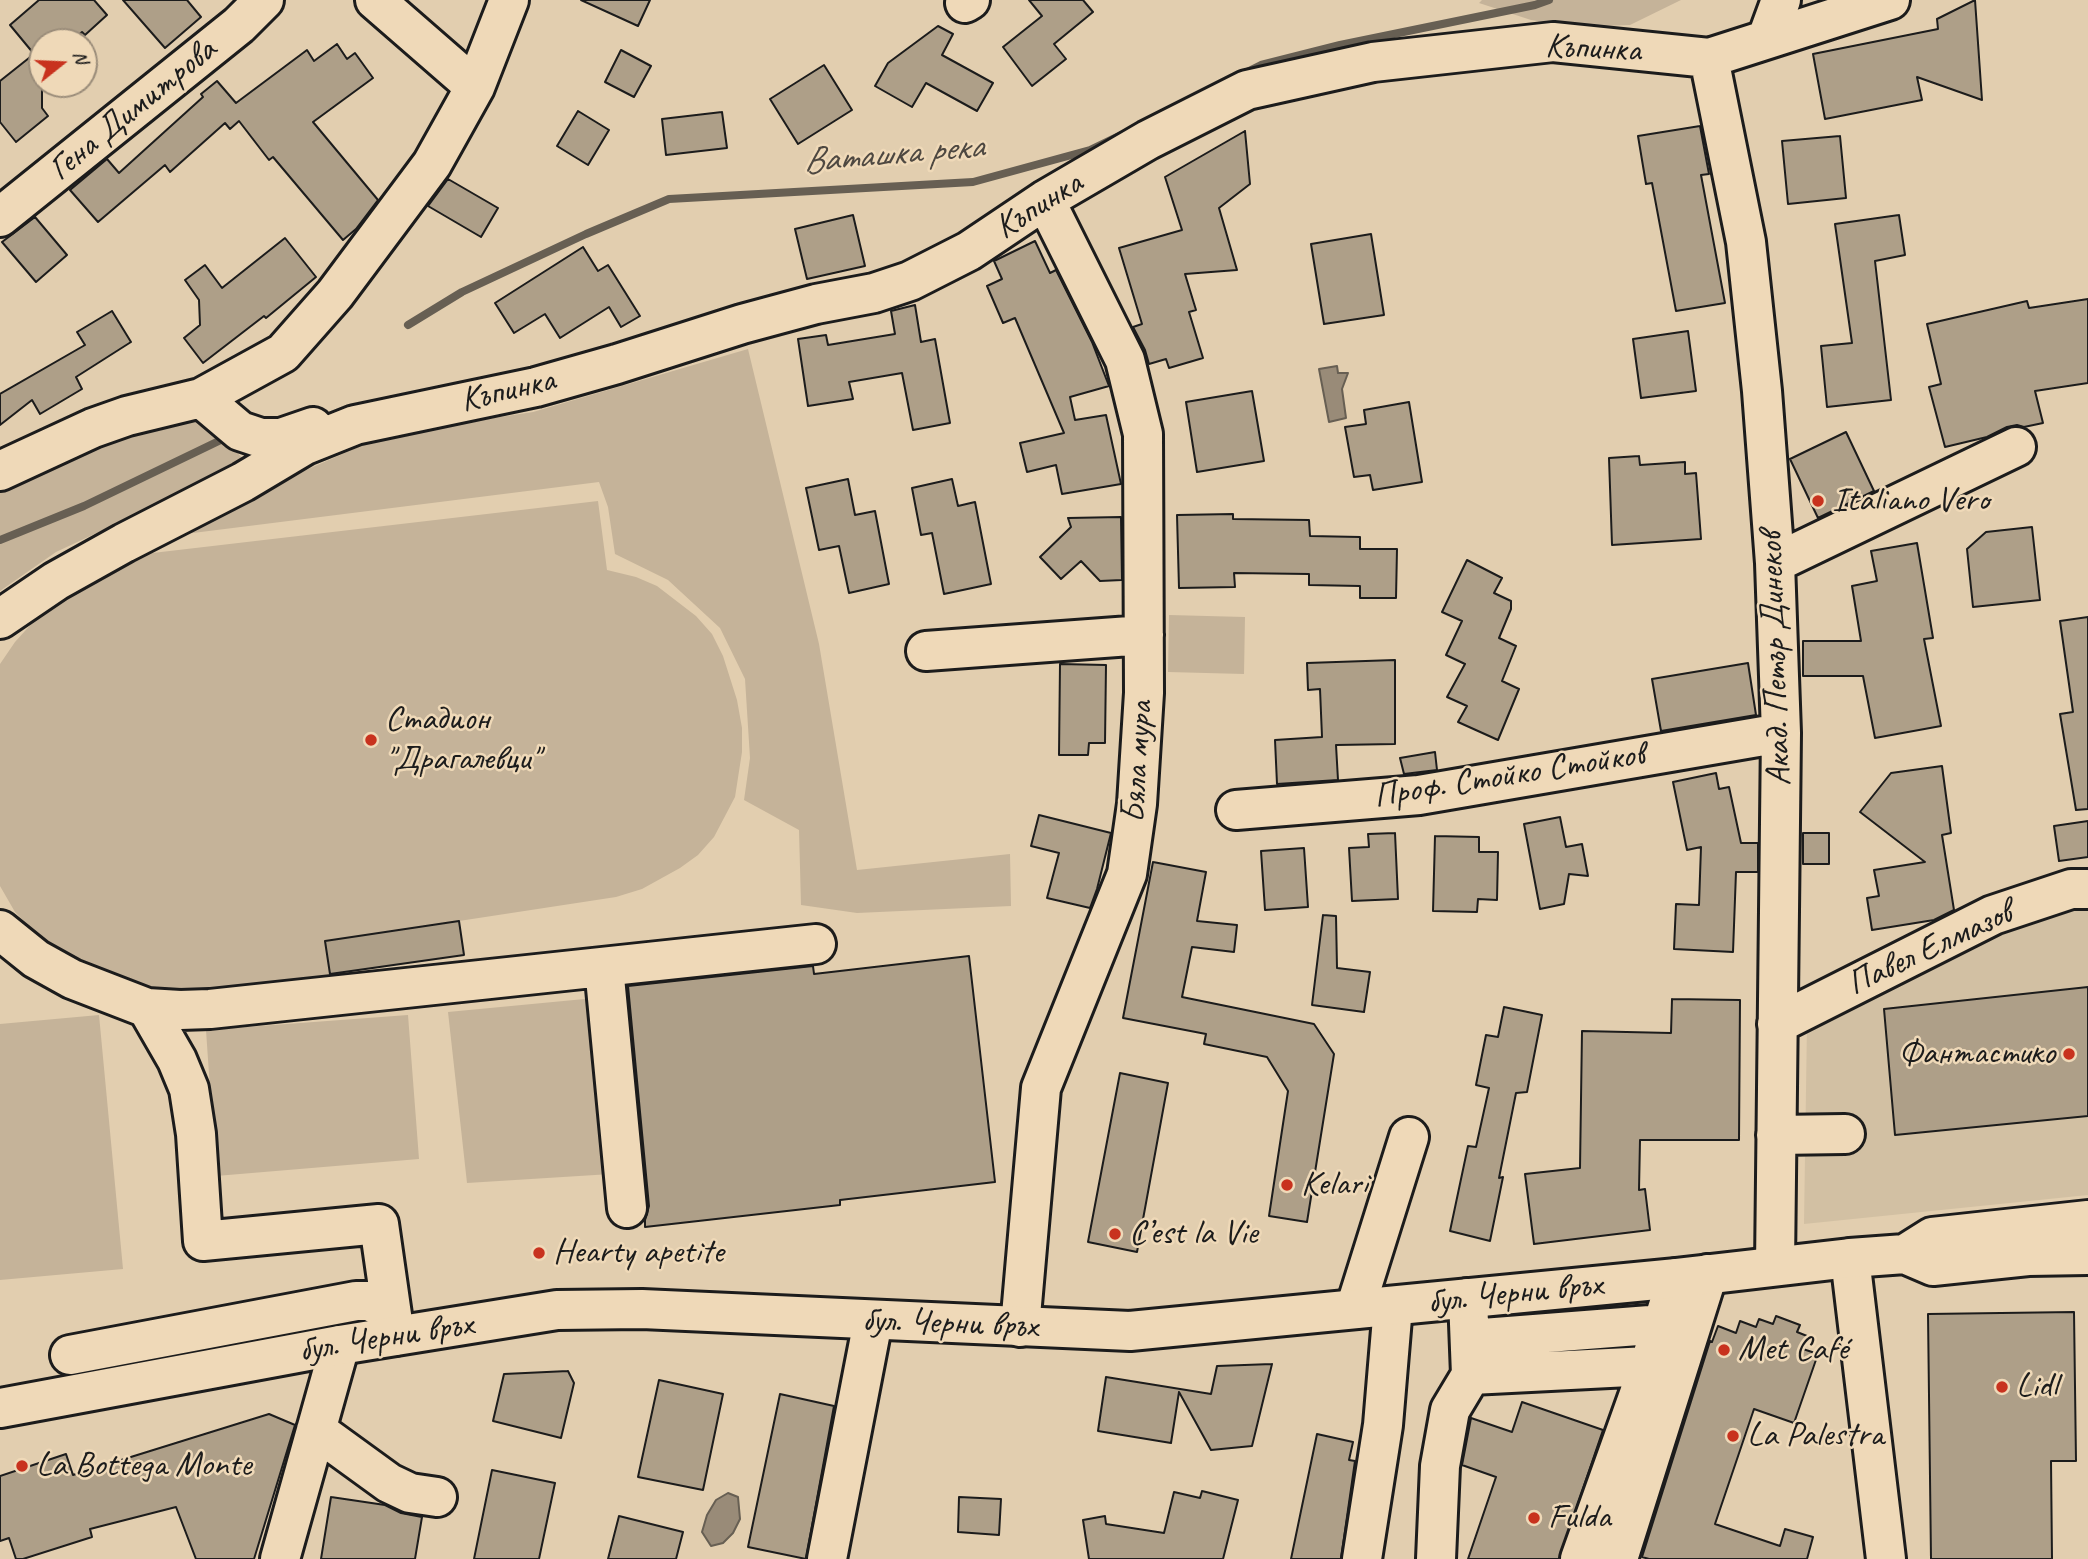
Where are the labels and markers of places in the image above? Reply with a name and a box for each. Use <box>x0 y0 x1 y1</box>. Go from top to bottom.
place label: Italiano Vero <box>1832 480 1989 522</box>
marker: Italiano Vero <box>1810 493 1826 509</box>
place label: Стадион "Драгалевци" <box>385 699 539 781</box>
marker: Стадион "Драгалевци" <box>363 732 379 748</box>
place label: Фантастико <box>1899 1033 2055 1075</box>
marker: Фантастико <box>2061 1046 2077 1062</box>
place label: Kelari <box>1301 1164 1368 1206</box>
marker: Kelari <box>1279 1177 1295 1193</box>
place label: C’est la Vie <box>1129 1213 1258 1255</box>
marker: C’est la Vie <box>1107 1226 1123 1242</box>
place label: Hearty apetite <box>553 1232 724 1274</box>
marker: Hearty apetite <box>531 1245 547 1261</box>
place label: Met Café <box>1738 1329 1848 1371</box>
marker: Met Café <box>1716 1342 1732 1358</box>
place label: Lidl <box>2016 1366 2057 1408</box>
marker: Lidl <box>1994 1379 2010 1395</box>
place label: La Palestra <box>1747 1415 1884 1457</box>
marker: La Palestra <box>1725 1428 1741 1444</box>
place label: La Bottega Monte <box>36 1445 251 1487</box>
marker: La Bottega Monte <box>14 1458 30 1474</box>
place label: Fulda <box>1548 1497 1611 1539</box>
marker: Fulda <box>1526 1510 1542 1526</box>

